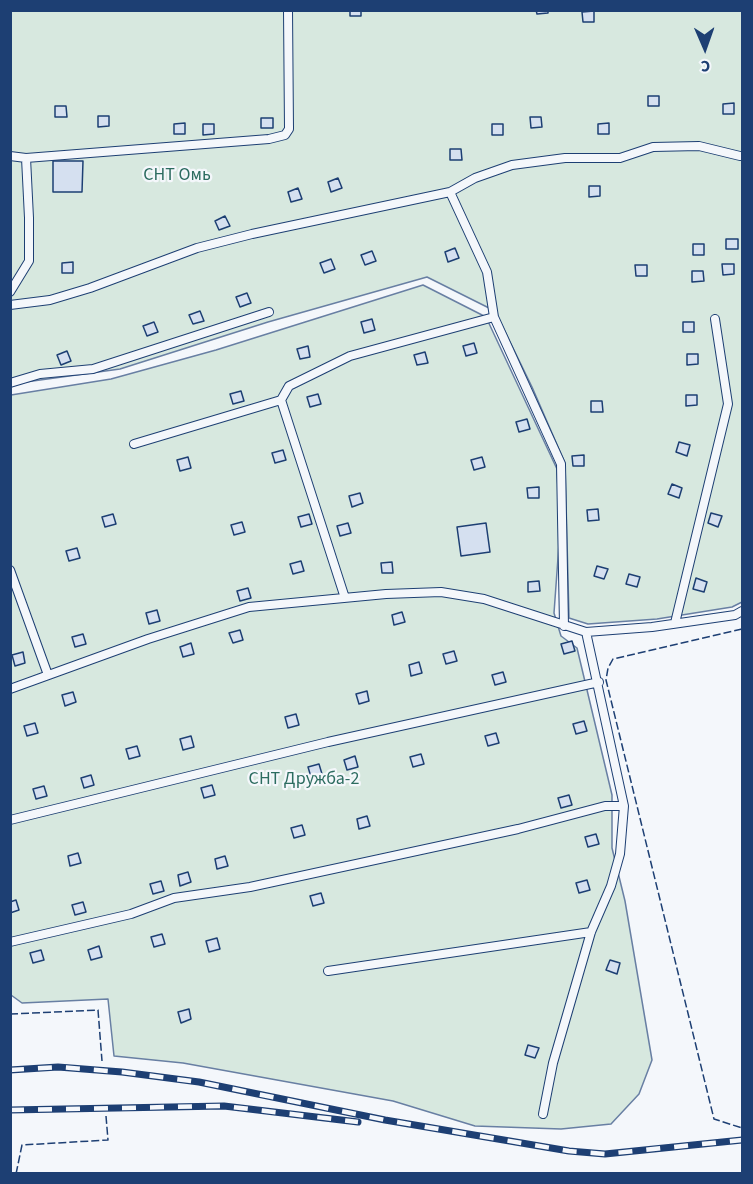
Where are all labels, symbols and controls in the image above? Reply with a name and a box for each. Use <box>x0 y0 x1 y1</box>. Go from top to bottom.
north arrow <box>675 18 735 78</box>
text: С <box>701 55 711 77</box>
park label: СНТ Омь <box>143 165 211 187</box>
park label: СНТ Дружба-2 <box>249 769 359 791</box>

